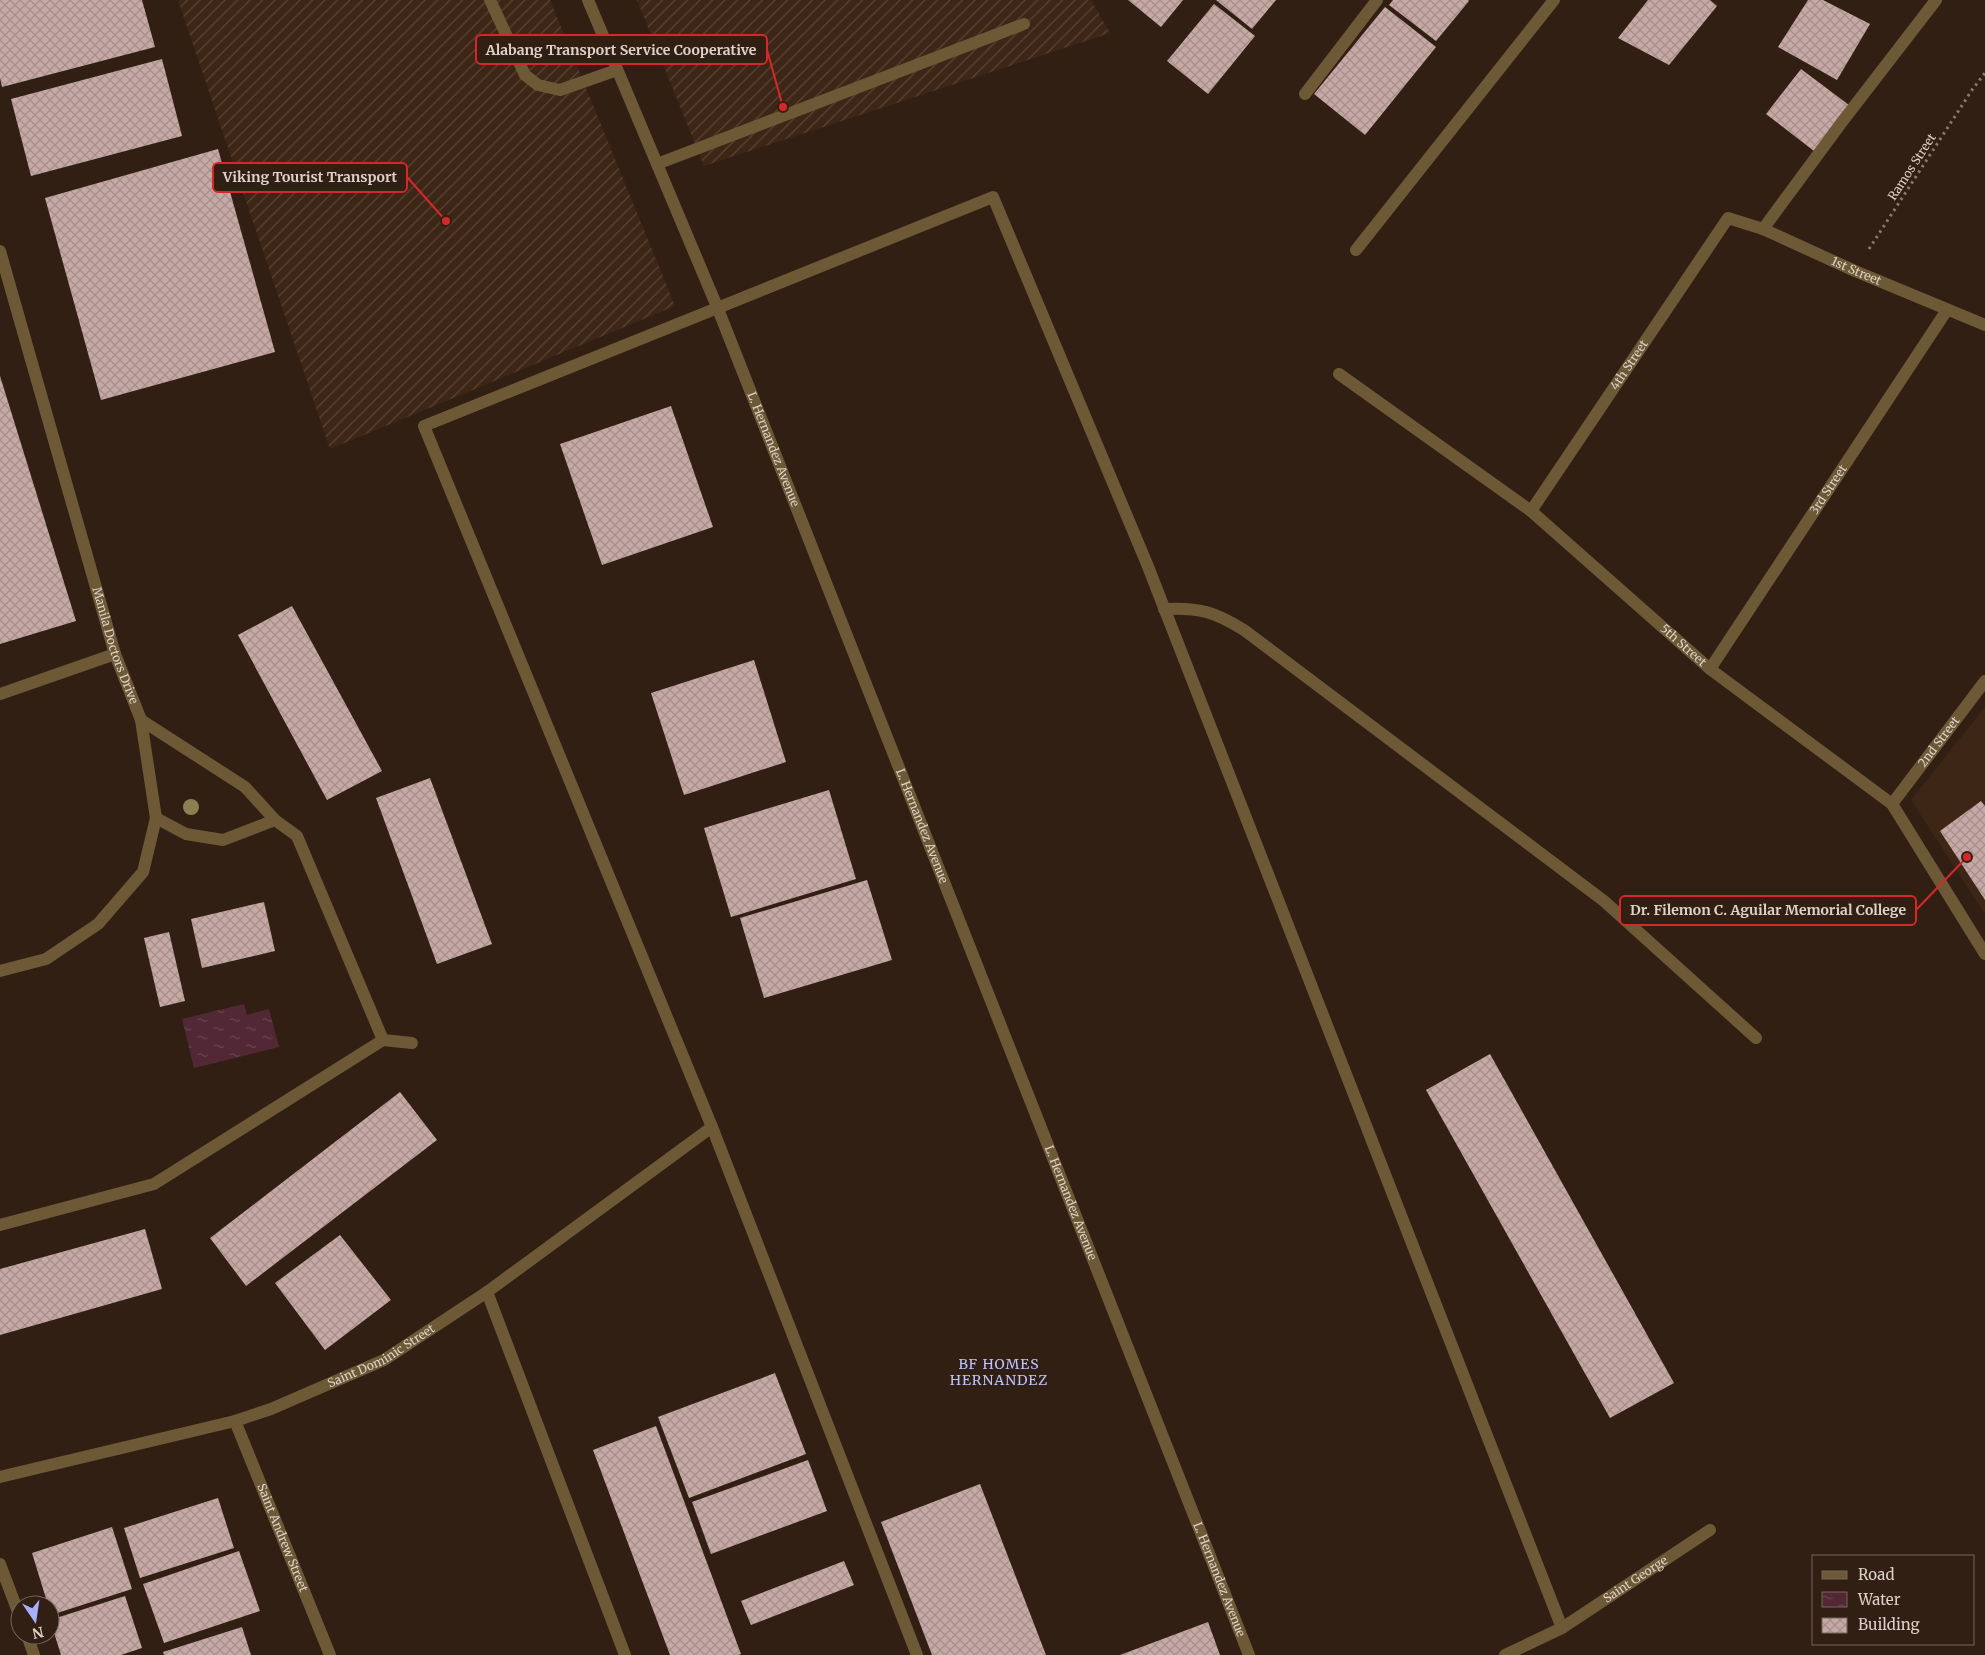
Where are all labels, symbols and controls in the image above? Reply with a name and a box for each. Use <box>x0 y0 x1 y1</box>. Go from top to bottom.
callout: Alabang Transport Service Cooperative <box>476 35 767 64</box>
text: Alabang Transport Service Cooperative <box>485 41 757 59</box>
street label: Ramos Street <box>1884 130 1939 203</box>
callout: Viking Tourist Transport <box>213 163 407 192</box>
text: Viking Tourist Transport <box>222 168 398 186</box>
street label: 1st Street <box>1829 253 1884 288</box>
street label: 4th Street <box>1607 337 1651 393</box>
street label: L. Hernandez Avenue <box>744 390 803 509</box>
street label: 3rd Street <box>1806 461 1850 517</box>
street label: Manila Doctors Drive <box>89 585 142 706</box>
street label: 5th Street <box>1658 621 1710 670</box>
street label: 2nd Street <box>1915 713 1963 770</box>
street label: L. Hernandez Avenue <box>893 766 952 885</box>
callout: Dr. Filemon C. Aguilar Memorial College <box>1620 896 1916 925</box>
text: Dr. Filemon C. Aguilar Memorial College <box>1630 901 1906 919</box>
street label: L. Hernandez Avenue <box>1042 1143 1100 1262</box>
street label: Saint Dominic Street <box>325 1320 438 1391</box>
district label: BF HOMES HERNANDEZ <box>950 1355 1048 1389</box>
street label: Saint Andrew Street <box>254 1481 312 1594</box>
street label: L. Hernandez Avenue <box>1190 1520 1249 1639</box>
street label: Saint George <box>1600 1552 1670 1606</box>
legend <box>1812 1555 1975 1645</box>
text: Road <box>1858 1565 1894 1584</box>
text: Water <box>1857 1590 1901 1609</box>
north arrow <box>10 1595 60 1645</box>
text: Building <box>1858 1615 1920 1634</box>
text: N <box>31 1623 45 1643</box>

